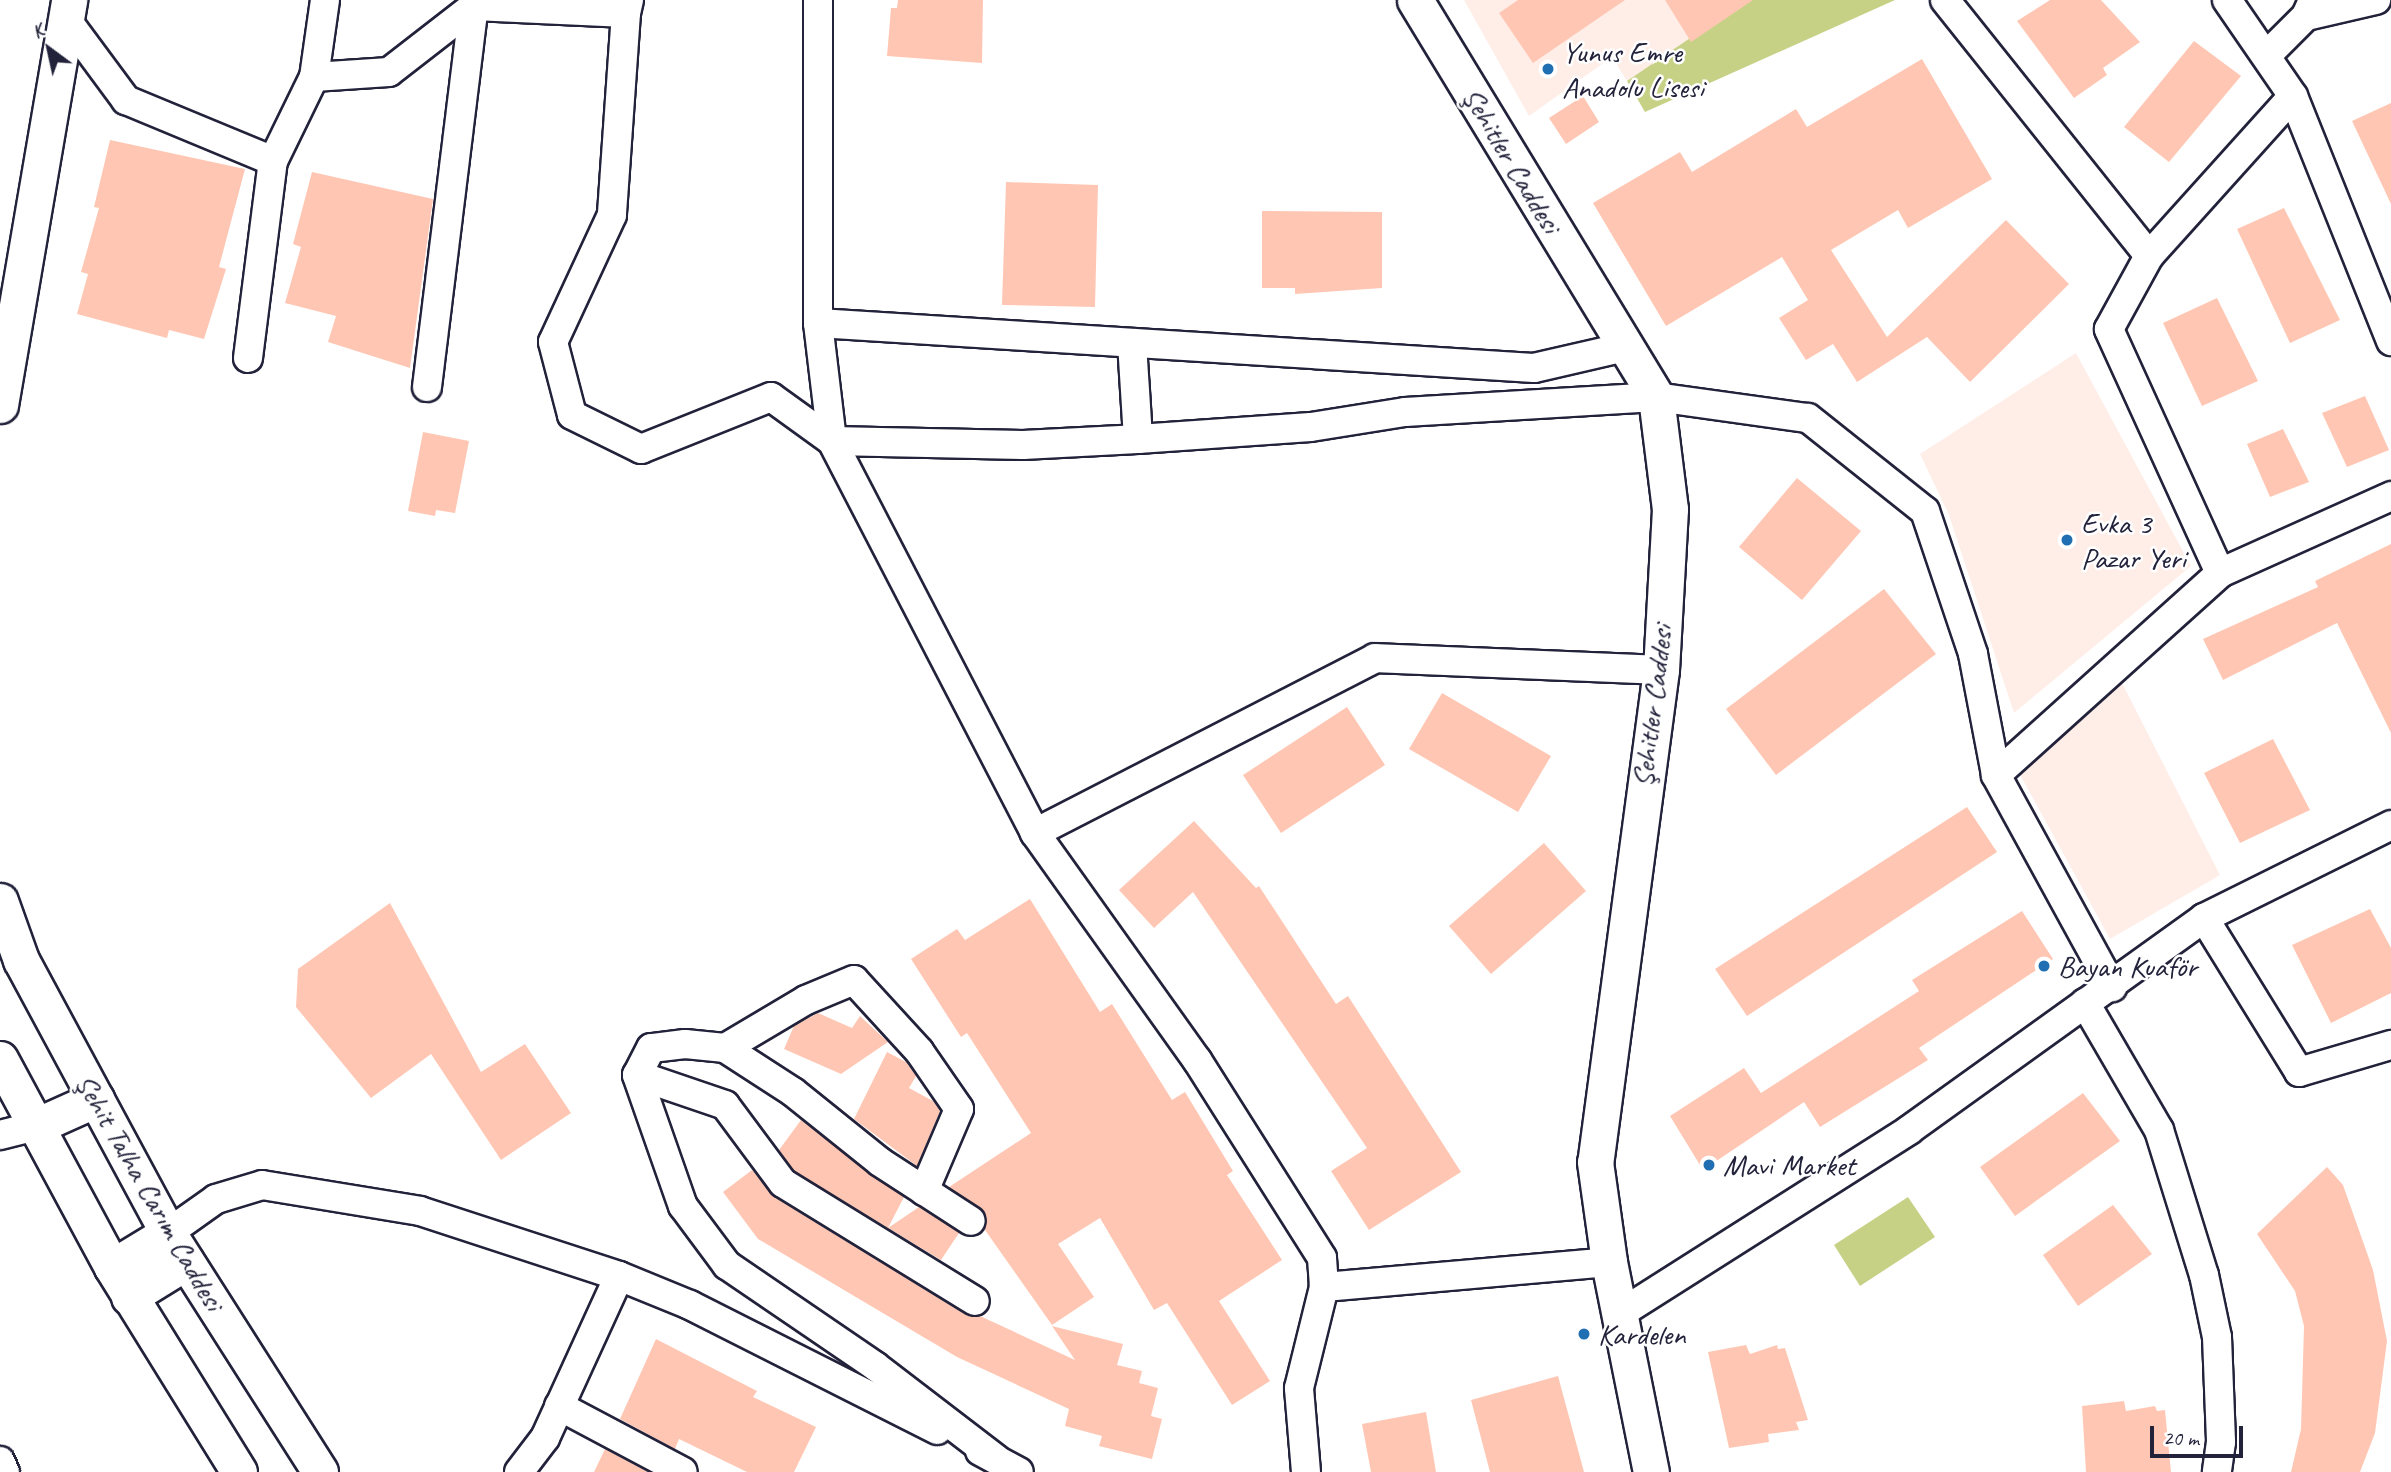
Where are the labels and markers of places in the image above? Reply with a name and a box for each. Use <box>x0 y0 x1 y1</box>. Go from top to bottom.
place label: Yunus Emre Anadolu Lisesi <box>1562 34 1704 104</box>
marker: Yunus Emre Anadolu Lisesi <box>1540 61 1556 77</box>
place label: Evka 3 Pazar Yeri <box>2081 505 2186 576</box>
marker: Evka 3 Pazar Yeri <box>2059 532 2075 548</box>
place label: Bayan Kuaför <box>2058 948 2196 984</box>
marker: Bayan Kuaför <box>2036 958 2052 974</box>
place label: Mavi Market <box>1723 1147 1856 1183</box>
marker: Mavi Market <box>1701 1157 1717 1173</box>
place label: Kardelen <box>1598 1316 1686 1352</box>
marker: Kardelen <box>1576 1326 1592 1342</box>

